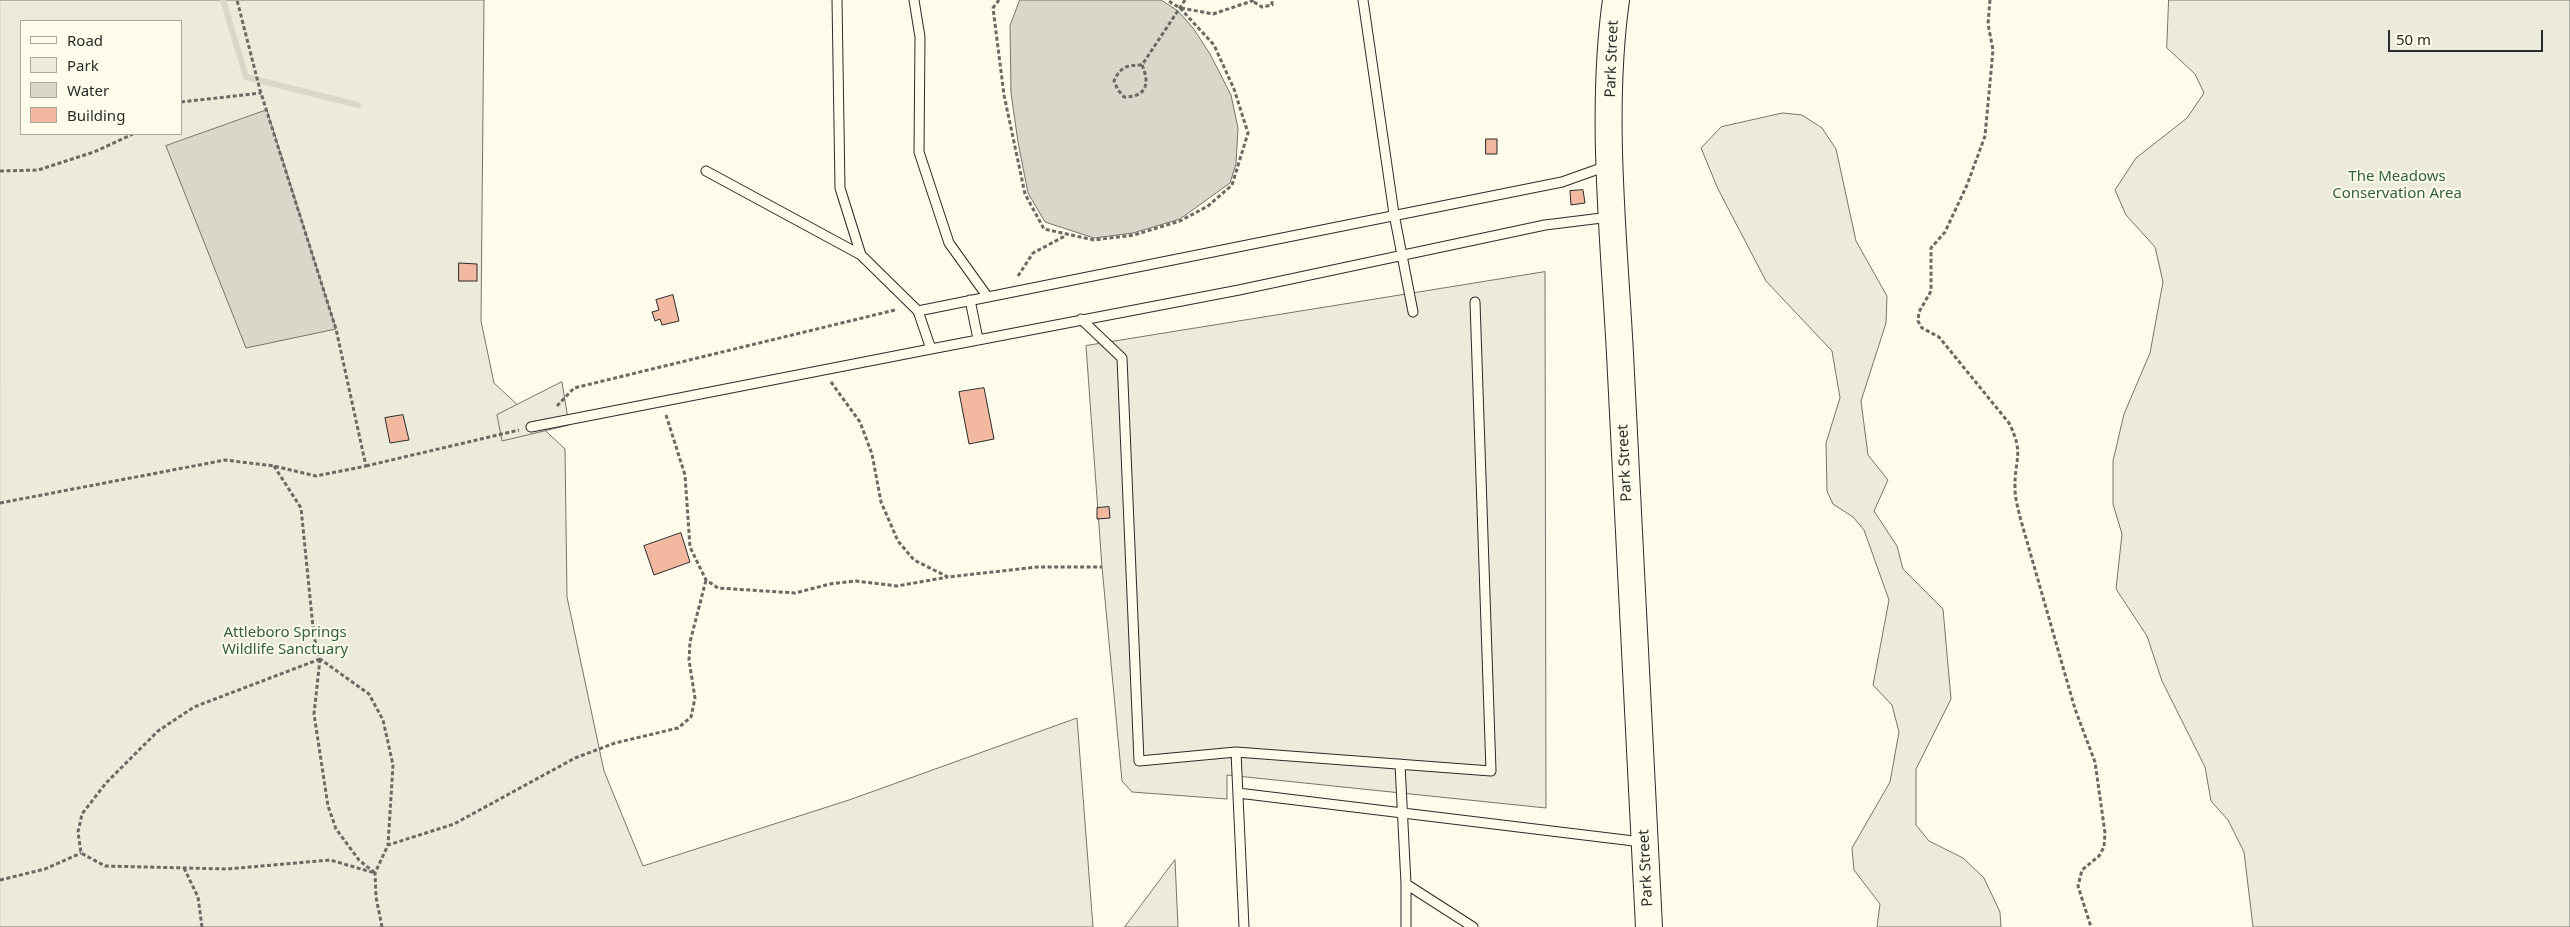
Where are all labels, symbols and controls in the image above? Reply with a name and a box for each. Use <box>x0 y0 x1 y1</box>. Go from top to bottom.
legend <box>20 20 182 135</box>
street label: Park Street <box>1602 20 1622 98</box>
scale bar <box>2390 20 2545 52</box>
text: 50 m <box>2396 29 2431 49</box>
text: Road <box>67 30 103 50</box>
text: Park <box>67 55 99 75</box>
text: Water <box>67 80 109 100</box>
text: Building <box>67 105 125 125</box>
park label: The Meadows Conservation Area <box>2332 168 2462 203</box>
street label: Park Street <box>1614 424 1636 502</box>
park label: Attleboro Springs Wildlife Sanctuary <box>222 624 348 659</box>
street label: Park Street <box>1635 829 1657 907</box>

